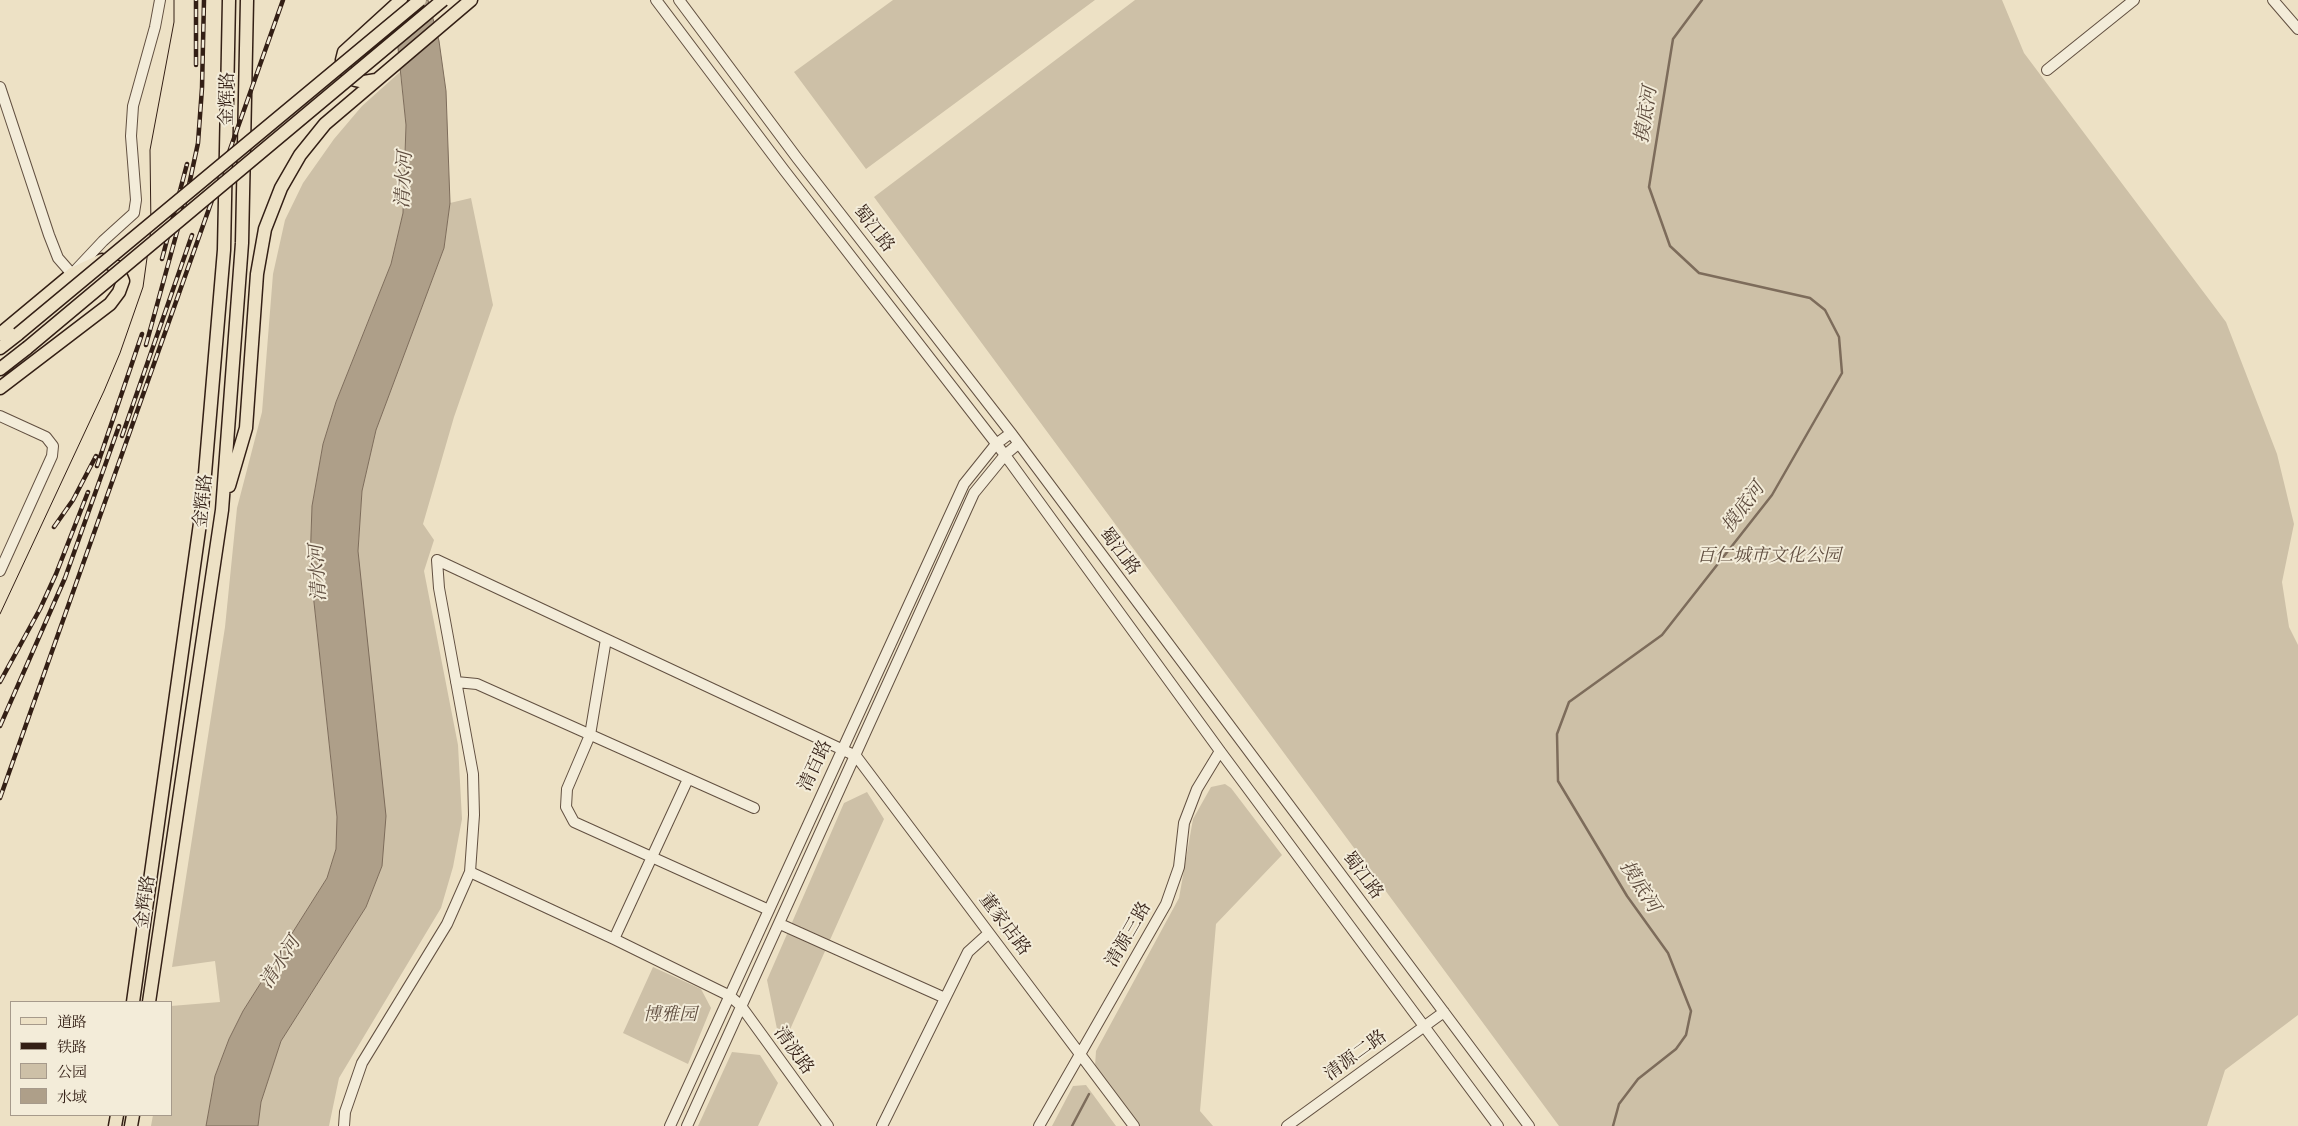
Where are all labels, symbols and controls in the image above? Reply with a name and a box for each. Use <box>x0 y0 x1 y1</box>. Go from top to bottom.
street label: 金辉路 <box>217 72 239 126</box>
water label: 摸底河 <box>1631 85 1663 145</box>
water label: 清水河 <box>392 151 418 209</box>
street label: 蜀江路 <box>848 201 898 257</box>
street label: 金辉路 <box>190 473 218 529</box>
water label: 摸底河 <box>1718 478 1770 538</box>
street label: 蜀江路 <box>1094 524 1144 580</box>
water label: 清水河 <box>306 544 332 602</box>
park label: 百仁城市文化公园 <box>1697 546 1841 568</box>
street label: 清百路 <box>795 737 837 795</box>
street label: 蜀江路 <box>1337 848 1387 904</box>
water label: 摸底河 <box>1614 857 1664 917</box>
street label: 金辉路 <box>132 874 160 930</box>
street label: 董家店路 <box>974 890 1034 960</box>
street label: 清源三路 <box>1102 898 1156 972</box>
water label: 清水河 <box>256 933 306 993</box>
legend <box>10 1001 172 1116</box>
park label: 博雅园 <box>643 1005 697 1027</box>
text: 道路 <box>57 1013 87 1032</box>
street label: 清波路 <box>768 1023 818 1079</box>
street label: 清源二路 <box>1321 1026 1391 1086</box>
text: 铁路 <box>57 1038 87 1057</box>
text: 公园 <box>57 1063 87 1082</box>
text: 水域 <box>57 1088 87 1107</box>

